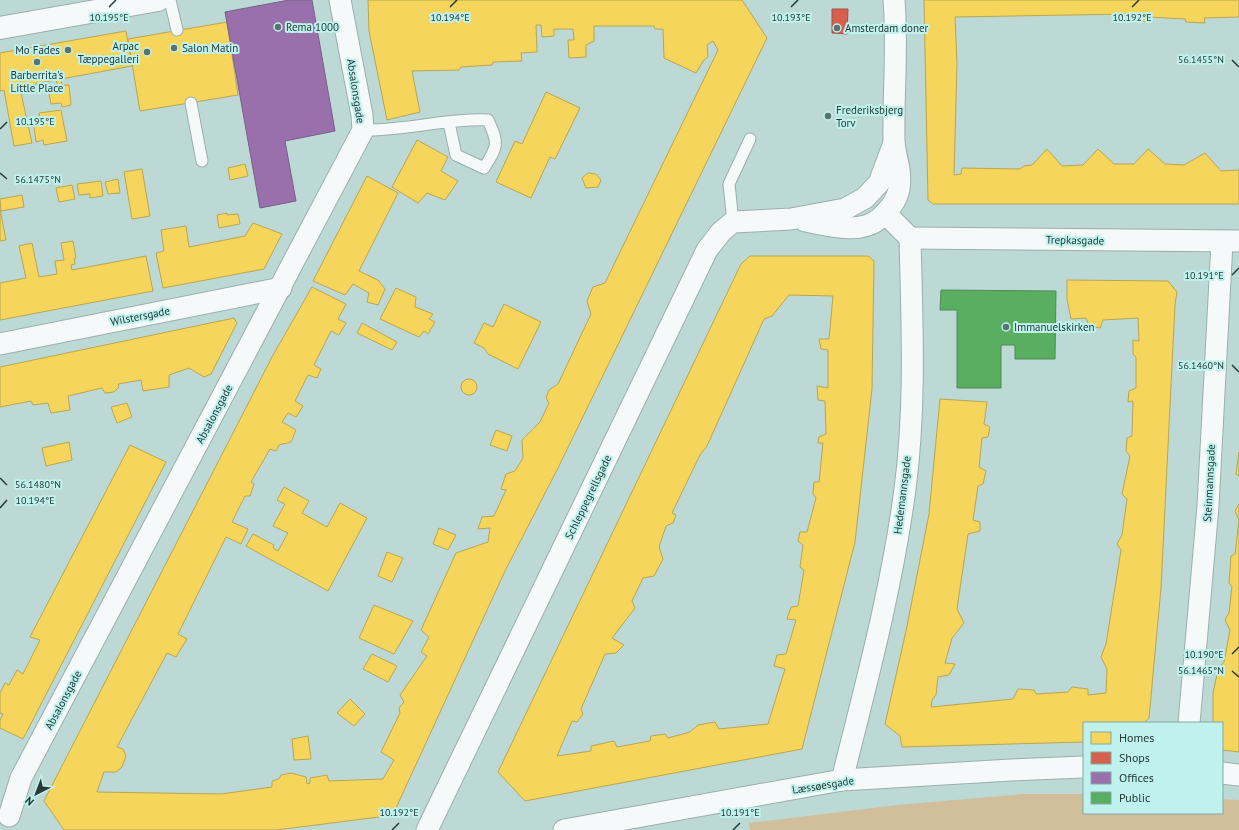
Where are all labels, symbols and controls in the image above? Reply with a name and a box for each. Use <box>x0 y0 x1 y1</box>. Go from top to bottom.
text: 10.195°E <box>90 11 129 24</box>
text: 10.194°E <box>431 11 470 24</box>
text: 10.193°E <box>772 11 811 24</box>
text: 10.192°E <box>1113 11 1152 24</box>
place label: Rema 1000 <box>286 20 339 34</box>
place label: Amsterdam doner <box>845 21 929 35</box>
marker: Rema 1000 <box>273 22 283 32</box>
marker: Amsterdam doner <box>832 23 842 33</box>
place label: Arpac Tæppegalleri <box>78 39 139 66</box>
place label: Salon Matin <box>182 41 238 55</box>
place label: Mo Fades <box>15 43 60 57</box>
marker: Salon Matin <box>169 43 179 53</box>
marker: Mo Fades <box>63 45 73 55</box>
marker: Arpac Tæppegalleri <box>142 47 152 57</box>
text: 56.1455°N <box>1178 53 1224 66</box>
marker: Barberrita's Little Place <box>32 57 42 67</box>
street label: Absalonsgade <box>344 58 368 125</box>
place label: Barberrita's Little Place <box>10 68 64 95</box>
place label: Frederiksbjerg Torv <box>836 103 903 130</box>
marker: Frederiksbjerg Torv <box>823 111 833 121</box>
text: 10.195°E <box>16 115 55 128</box>
text: 56.1475°N <box>15 173 61 186</box>
street label: Trepkasgade <box>1046 232 1105 248</box>
text: 10.191°E <box>1185 269 1224 282</box>
street label: Wilstersgade <box>109 303 171 329</box>
place label: Immanuelskirken <box>1014 320 1095 334</box>
marker: Immanuelskirken <box>1001 322 1011 332</box>
text: 56.1460°N <box>1178 359 1224 372</box>
street label: Absalonsgade <box>193 382 236 446</box>
street label: Steinmannsgade <box>1200 443 1218 522</box>
street label: Schleppegrellsgade <box>562 452 615 541</box>
street label: Hedemannsgade <box>890 455 914 535</box>
text: 56.1480°N <box>15 478 61 491</box>
text: 10.194°E <box>16 494 55 507</box>
text: 10.190°E <box>1185 648 1224 661</box>
text: 56.1465°N <box>1178 664 1224 677</box>
street label: Absalonsgade <box>42 668 85 732</box>
legend <box>1083 722 1223 814</box>
text: Homes <box>1119 730 1154 745</box>
text: Shops <box>1119 750 1150 765</box>
text: Offices <box>1119 770 1154 785</box>
street label: Læssøesgade <box>791 773 855 797</box>
north arrow <box>16 774 56 814</box>
text: Public <box>1119 790 1151 805</box>
text: N <box>22 794 37 809</box>
text: 10.192°E <box>380 806 419 819</box>
text: 10.191°E <box>721 806 760 819</box>

